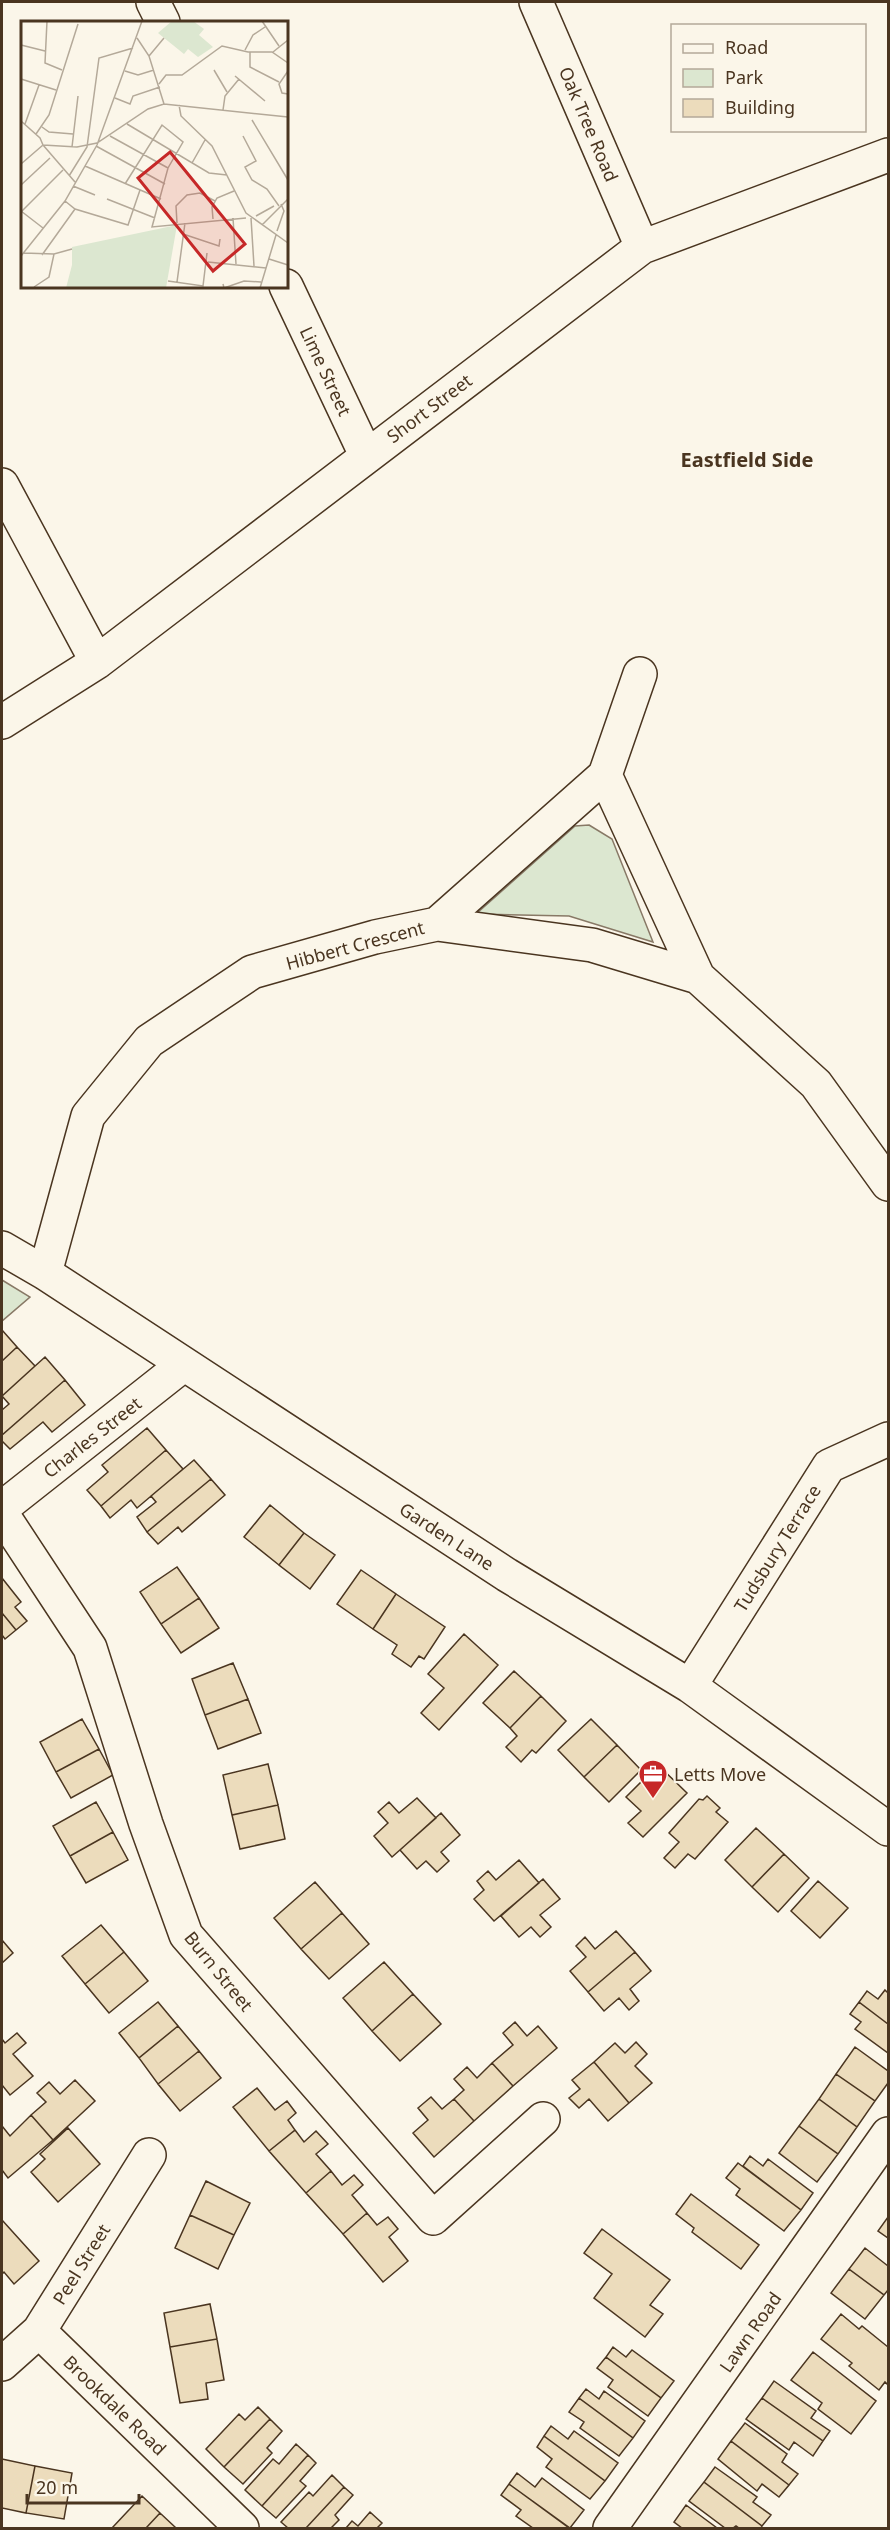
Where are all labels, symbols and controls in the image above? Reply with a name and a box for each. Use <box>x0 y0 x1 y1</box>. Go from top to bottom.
inset map <box>21 21 288 288</box>
legend <box>671 24 866 132</box>
text: Road <box>725 35 768 59</box>
street label: Oak Tree Road <box>554 63 624 185</box>
text: Park <box>725 65 763 89</box>
text: Building <box>725 95 795 119</box>
street label: Lime Street <box>295 322 357 420</box>
street label: Short Street <box>382 368 477 448</box>
district label: Eastfield Side <box>681 446 814 473</box>
street label: Hibbert Crescent <box>283 915 427 975</box>
street label: Charles Street <box>38 1391 146 1483</box>
street label: Tudsbury Terrace <box>728 1480 826 1616</box>
street label: Garden Lane <box>395 1496 499 1576</box>
office icon: Letts Move <box>637 1758 669 1800</box>
place label: Letts Move <box>674 1762 766 1786</box>
street label: Burn Street <box>179 1926 259 2016</box>
street label: Peel Street <box>47 2219 115 2309</box>
street label: Lawn Road <box>714 2287 786 2377</box>
street label: Brookdale Road <box>58 2350 172 2460</box>
scale bar <box>27 2467 140 2505</box>
text: 20 m <box>36 2475 78 2499</box>

